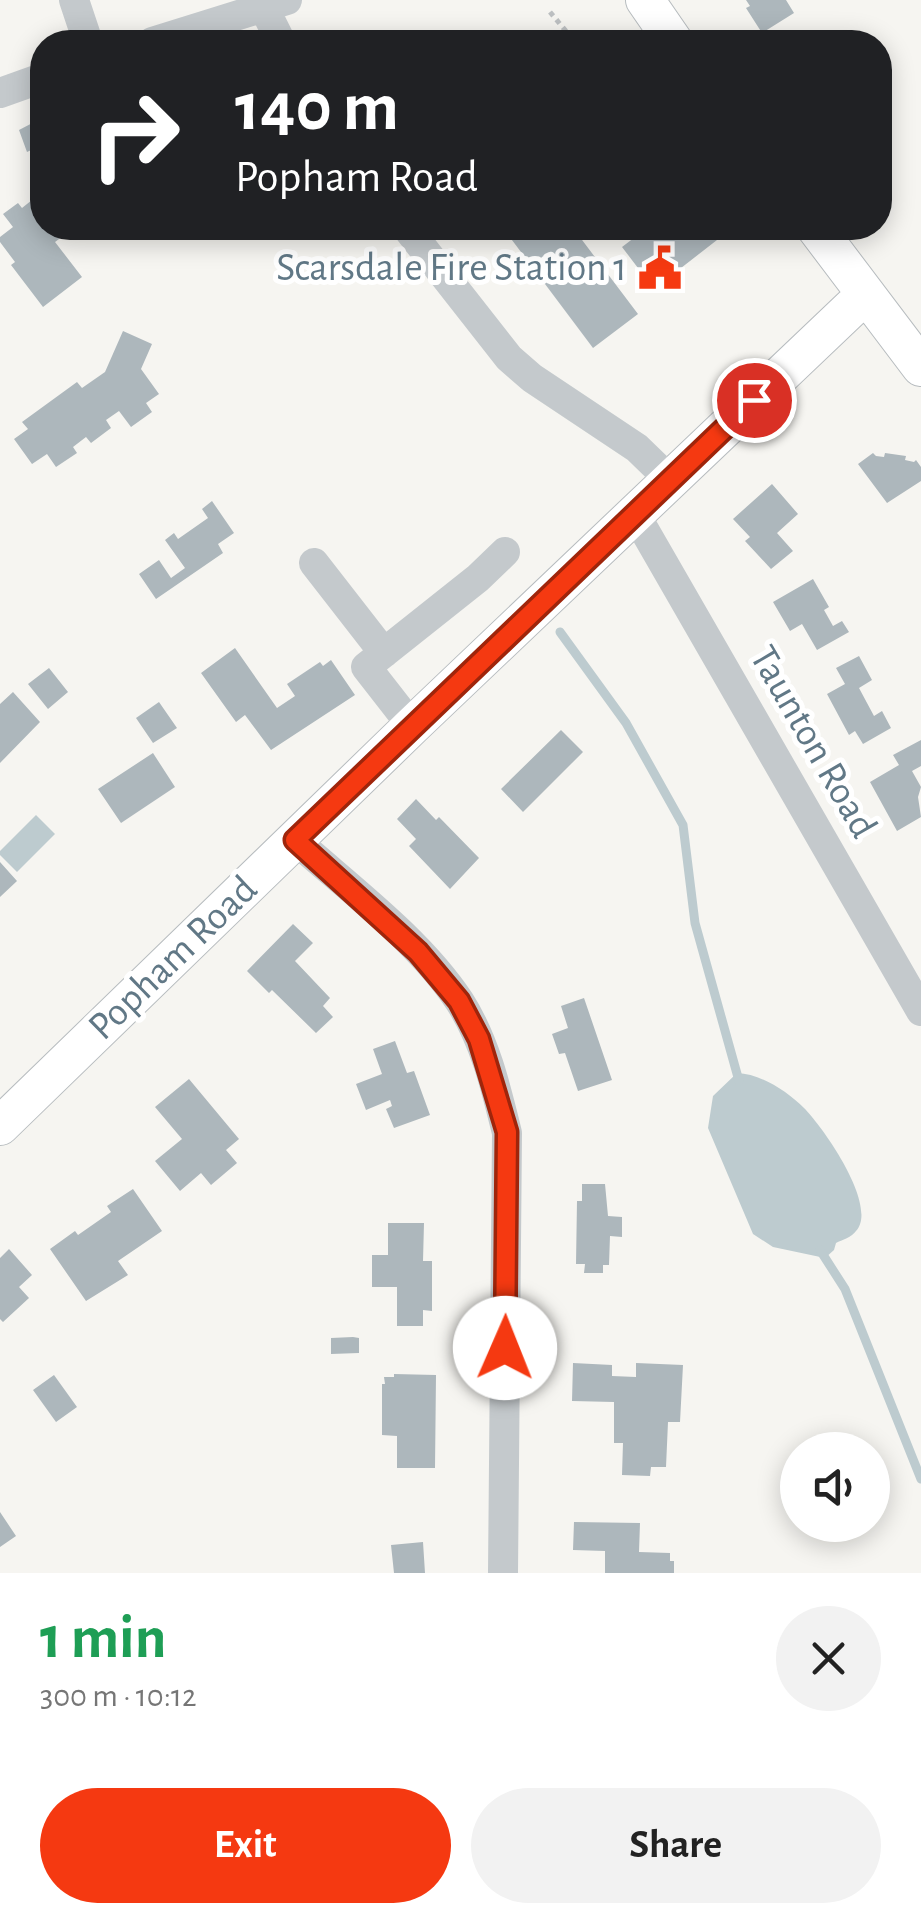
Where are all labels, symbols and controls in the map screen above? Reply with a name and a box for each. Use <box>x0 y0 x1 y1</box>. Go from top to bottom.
icon: right <box>70 70 200 200</box>
text: 140 m <box>235 73 399 143</box>
text: Popham Road <box>235 155 478 200</box>
public building icon: Scarsdale Fire Station 1 <box>636 244 684 292</box>
place label: Scarsdale Fire Station 1 <box>276 248 627 288</box>
pin <box>712 358 797 443</box>
icon: arrive <box>727 373 782 428</box>
street label: Taunton Road <box>742 639 884 845</box>
street label: Popham Road <box>81 869 265 1047</box>
position arrow <box>453 1296 557 1400</box>
map controls <box>780 1432 890 1542</box>
button: sound <box>780 1432 890 1542</box>
button: close <box>776 1606 881 1711</box>
text: 1 min <box>40 1609 166 1669</box>
text: 300 m · 10:12 <box>40 1680 197 1712</box>
button: Exit <box>40 1788 451 1903</box>
button: Share <box>471 1788 881 1903</box>

